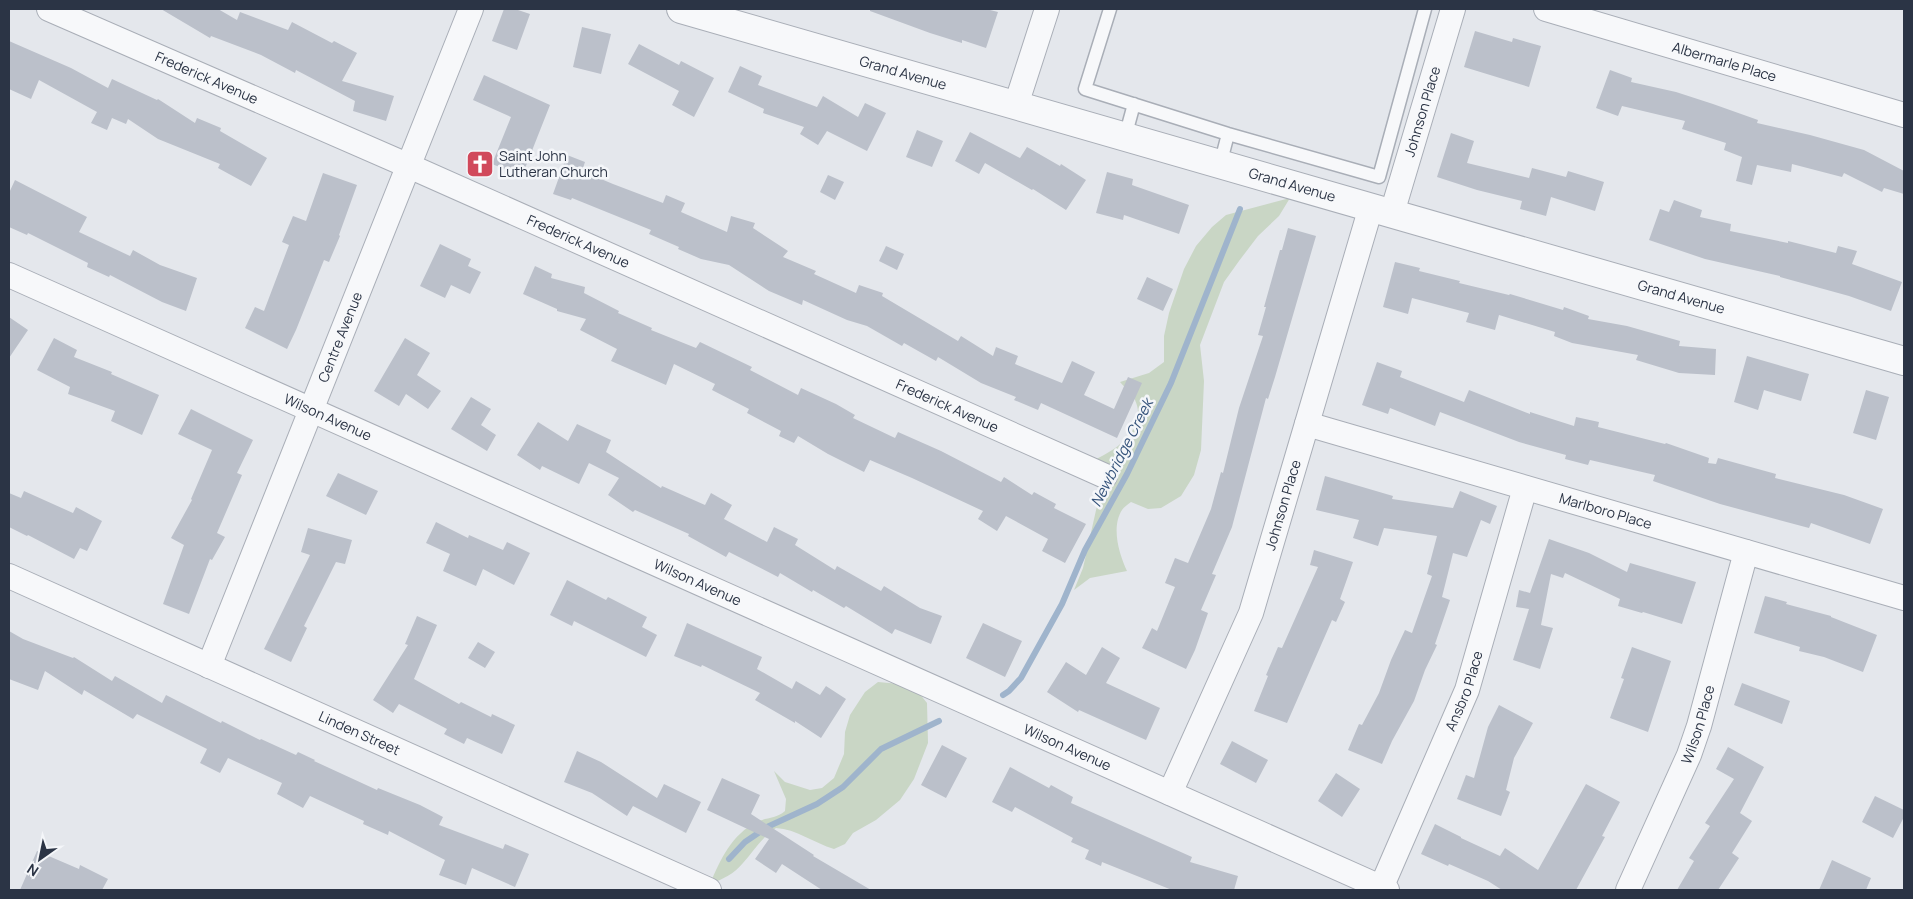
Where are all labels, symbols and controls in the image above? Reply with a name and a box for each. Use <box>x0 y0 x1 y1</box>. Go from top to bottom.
street label: Albermarle Place <box>1670 37 1779 86</box>
street label: Frederick Avenue <box>152 47 261 108</box>
street label: Grand Avenue <box>857 51 949 94</box>
street label: Johnson Place <box>1399 64 1444 159</box>
place label: Saint John Lutheran Church <box>499 146 608 181</box>
church icon: Saint John Lutheran Church <box>465 149 495 179</box>
street label: Grand Avenue <box>1247 163 1338 206</box>
street label: Frederick Avenue <box>524 210 633 272</box>
street label: Grand Avenue <box>1636 275 1727 318</box>
street label: Centre Avenue <box>313 289 366 385</box>
street label: Frederick Avenue <box>893 374 1002 436</box>
street label: Wilson Avenue <box>281 389 375 445</box>
water label: Newbridge Creek <box>1085 393 1159 510</box>
street label: Johnson Place <box>1260 457 1305 552</box>
street label: Marlboro Place <box>1557 488 1654 533</box>
street label: Wilson Avenue <box>651 554 745 610</box>
street label: Ansbro Place <box>1440 649 1487 734</box>
street label: Wilson Place <box>1676 683 1719 767</box>
street label: Linden Street <box>316 706 404 759</box>
street label: Wilson Avenue <box>1021 719 1114 775</box>
north arrow <box>15 834 65 884</box>
text: N <box>23 860 42 881</box>

